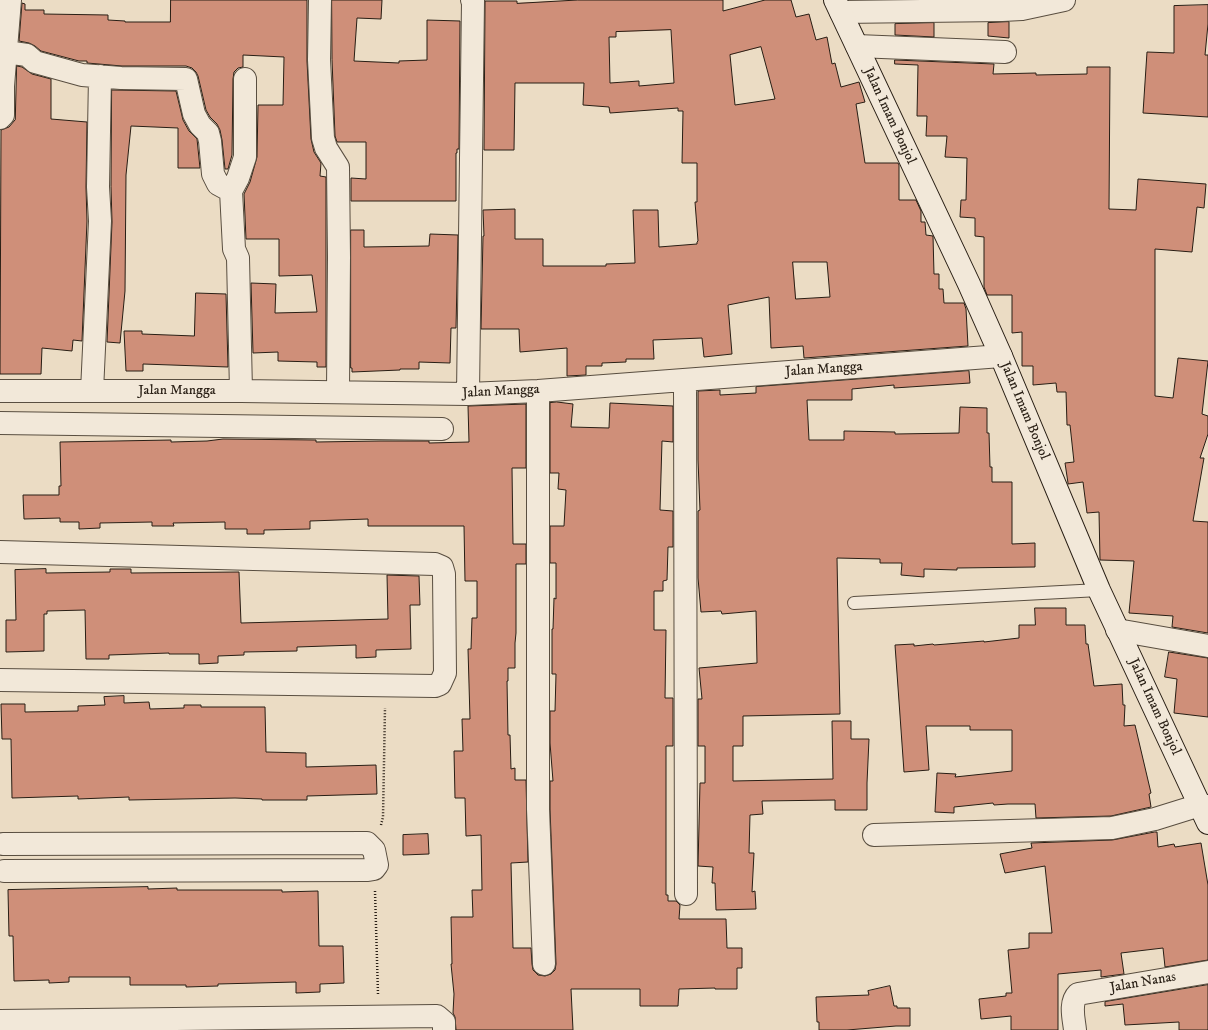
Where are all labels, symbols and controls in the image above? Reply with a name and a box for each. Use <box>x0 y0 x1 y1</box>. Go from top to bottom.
street label: Jalan Imam Bonjol <box>859 65 919 167</box>
street label: Jalan Mangga <box>785 359 863 381</box>
street label: Jalan Imam Bonjol <box>996 359 1052 463</box>
street label: Jalan Mangga <box>462 382 540 402</box>
street label: Jalan Mangga <box>138 383 216 399</box>
street label: Jalan Imam Bonjol <box>1124 656 1184 758</box>
street label: Jalan Nanas <box>1109 969 1177 997</box>

